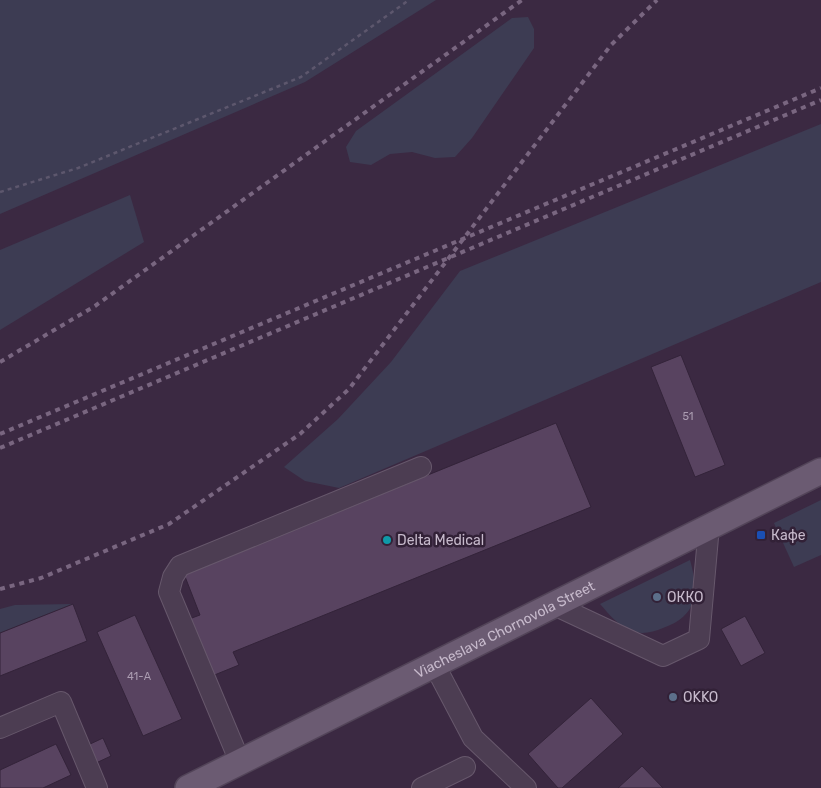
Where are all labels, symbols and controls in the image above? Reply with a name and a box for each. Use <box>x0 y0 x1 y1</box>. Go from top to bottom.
house number: 51 <box>682 410 694 423</box>
place label: Кафе <box>771 527 806 544</box>
marker: Кафе <box>755 529 767 541</box>
place label: Delta Medical <box>397 532 484 549</box>
marker: Delta Medical <box>381 534 393 546</box>
street label: Viacheslava Chornovola Street <box>412 577 598 682</box>
place label: ОККО <box>667 589 703 606</box>
marker: ОККО <box>651 591 663 603</box>
house number: 41-А <box>127 670 152 683</box>
place label: OKKO <box>683 689 718 706</box>
marker: OKKO <box>667 691 679 703</box>

